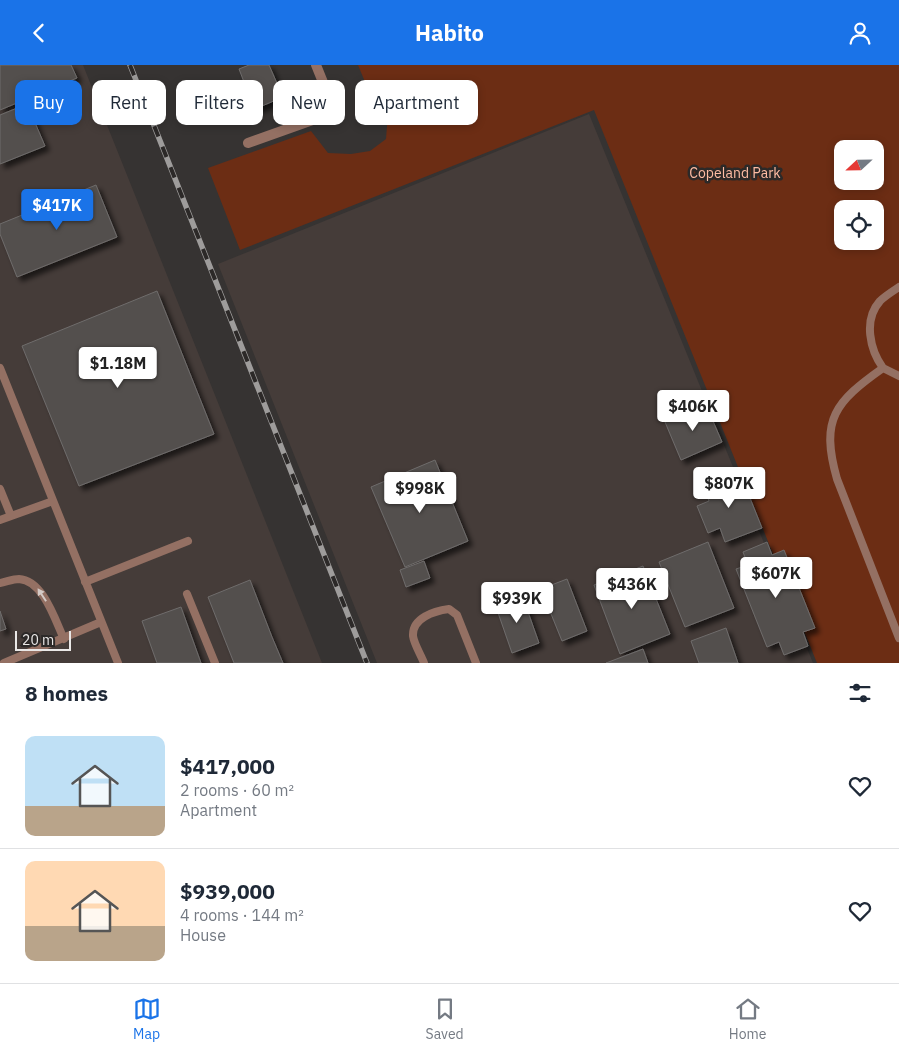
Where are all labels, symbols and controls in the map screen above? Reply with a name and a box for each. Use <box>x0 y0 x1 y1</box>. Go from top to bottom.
text: Habito <box>415 18 484 47</box>
icon: back <box>25 19 53 47</box>
icon: person <box>846 19 874 47</box>
chip: Buy <box>15 80 82 125</box>
chip: Rent <box>92 80 166 125</box>
chip: Filters <box>176 80 263 125</box>
chip: New <box>273 80 345 125</box>
chip: Apartment <box>355 80 478 125</box>
north arrow <box>834 140 884 190</box>
map controls <box>834 140 884 250</box>
park label: Copeland Park <box>689 164 781 182</box>
pin: $417K <box>22 189 92 231</box>
text: $417K <box>32 195 82 215</box>
button: locate <box>834 200 884 250</box>
pin: $1.18M <box>77 347 159 389</box>
text: $1.18M <box>90 353 146 373</box>
pin: $406K <box>658 389 728 432</box>
text: $406K <box>668 396 718 416</box>
pin: $807K <box>694 467 764 509</box>
pin: $998K <box>385 471 455 514</box>
text: $807K <box>704 473 754 493</box>
text: $998K <box>395 478 445 498</box>
pin: $607K <box>741 557 811 599</box>
text: $607K <box>751 563 801 583</box>
pin: $436K <box>597 567 667 610</box>
text: $436K <box>607 574 657 594</box>
pin: $939K <box>482 581 552 624</box>
one-way arrow <box>37 588 47 602</box>
text: $939K <box>492 588 542 608</box>
scale bar <box>15 628 71 651</box>
text: 20 m <box>22 631 54 649</box>
text: 8 homes <box>25 679 108 707</box>
icon: filters <box>846 679 874 707</box>
text: $417,000 <box>180 752 275 780</box>
icon: home <box>65 756 125 816</box>
icon: heart <box>846 772 874 800</box>
text: 2 rooms · 60 m² <box>180 780 294 800</box>
text: Apartment <box>180 800 257 820</box>
text: $939,000 <box>180 877 275 905</box>
icon: home <box>65 881 125 941</box>
icon: heart <box>846 897 874 925</box>
text: 4 rooms · 144 m² <box>180 905 304 925</box>
text: House <box>180 925 226 945</box>
tab: Map <box>133 995 161 1043</box>
tab: Saved <box>426 995 464 1043</box>
tab: Home <box>729 995 766 1043</box>

